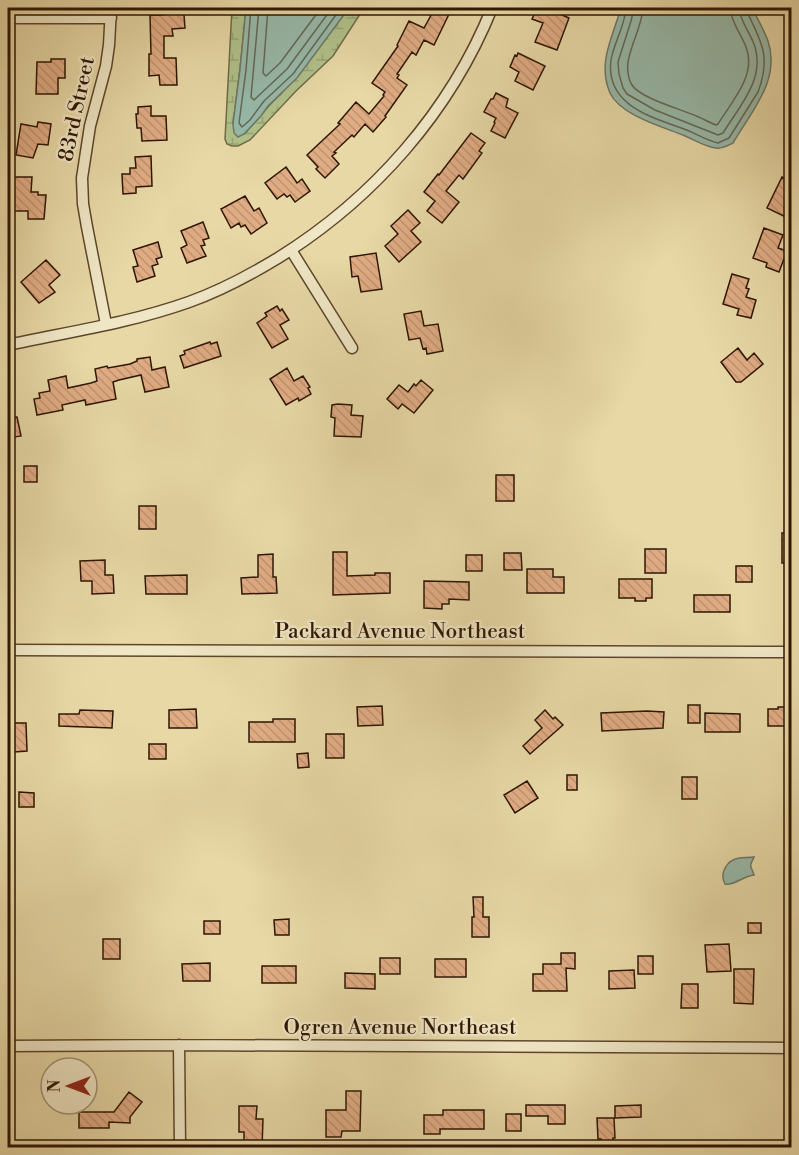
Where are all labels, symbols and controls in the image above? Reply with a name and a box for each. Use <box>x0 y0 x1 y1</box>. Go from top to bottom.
street label: 83rd Street <box>53 54 101 164</box>
street label: Packard Avenue Northeast <box>275 619 526 645</box>
street label: Ogren Avenue Northeast <box>284 1015 517 1041</box>
north arrow <box>39 1056 99 1116</box>
text: N <box>45 1079 65 1092</box>

